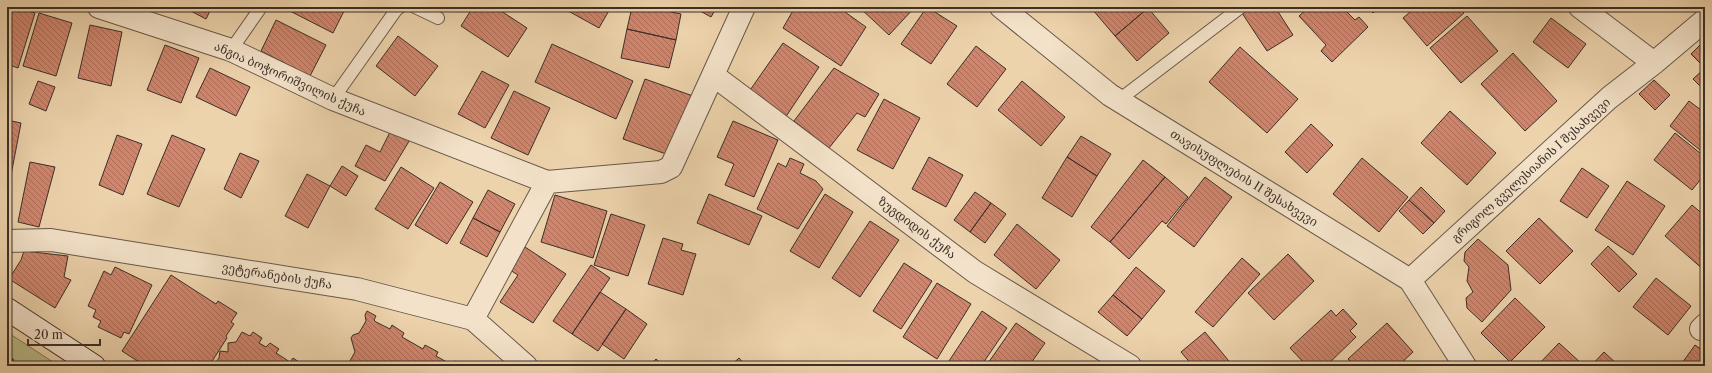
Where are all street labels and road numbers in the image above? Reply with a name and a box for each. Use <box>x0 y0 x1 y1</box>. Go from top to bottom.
street label: ანგია ბოჭორიშვილის ქუჩა <box>212 38 368 119</box>
street label: გრიგოლ გველესიანის I შესახვევი <box>1448 94 1613 245</box>
street label: თავისუფლების II შესახვევი <box>1168 126 1321 229</box>
street label: ზუგდიდის ქუჩა <box>875 193 959 262</box>
street label: ვეტერანების ქუჩა <box>221 259 333 292</box>

